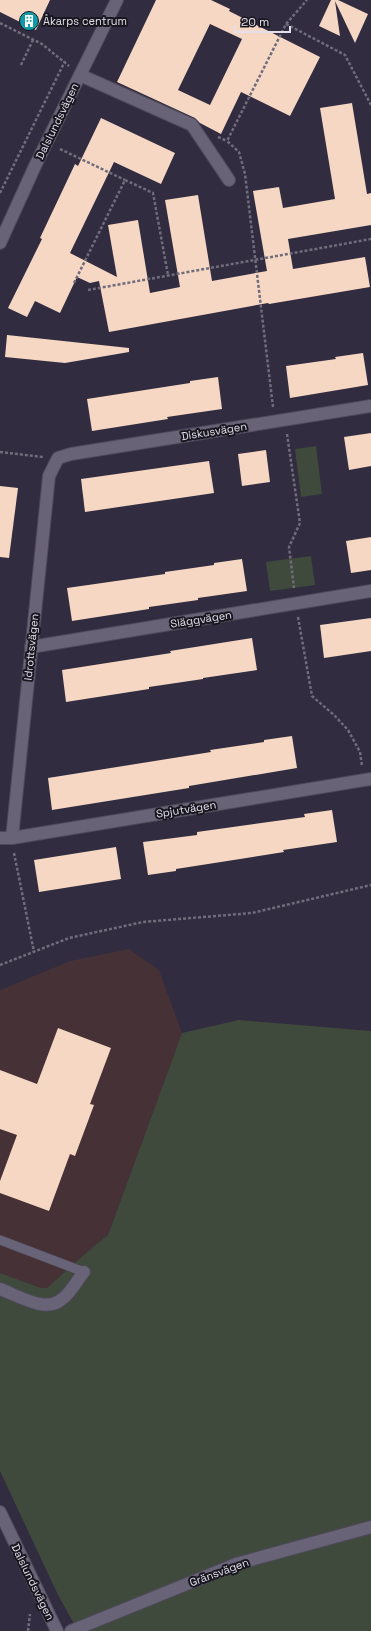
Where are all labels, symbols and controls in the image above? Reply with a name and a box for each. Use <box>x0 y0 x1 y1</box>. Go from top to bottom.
scale bar <box>235 8 290 34</box>
building icon: Åkarps centrum <box>18 10 40 32</box>
place label: Åkarps centrum <box>43 14 127 28</box>
text: 20 m <box>241 14 269 30</box>
street label: Dalslundsvägen <box>32 81 82 161</box>
street label: Diskusvägen <box>180 419 248 443</box>
street label: Släggvägen <box>169 607 233 631</box>
street label: Idrottsvägen <box>21 613 41 681</box>
street label: Spjutvägen <box>155 797 217 821</box>
street label: Dalslundsvägen <box>8 1542 58 1622</box>
street label: Gränsvägen <box>187 1555 251 1589</box>

